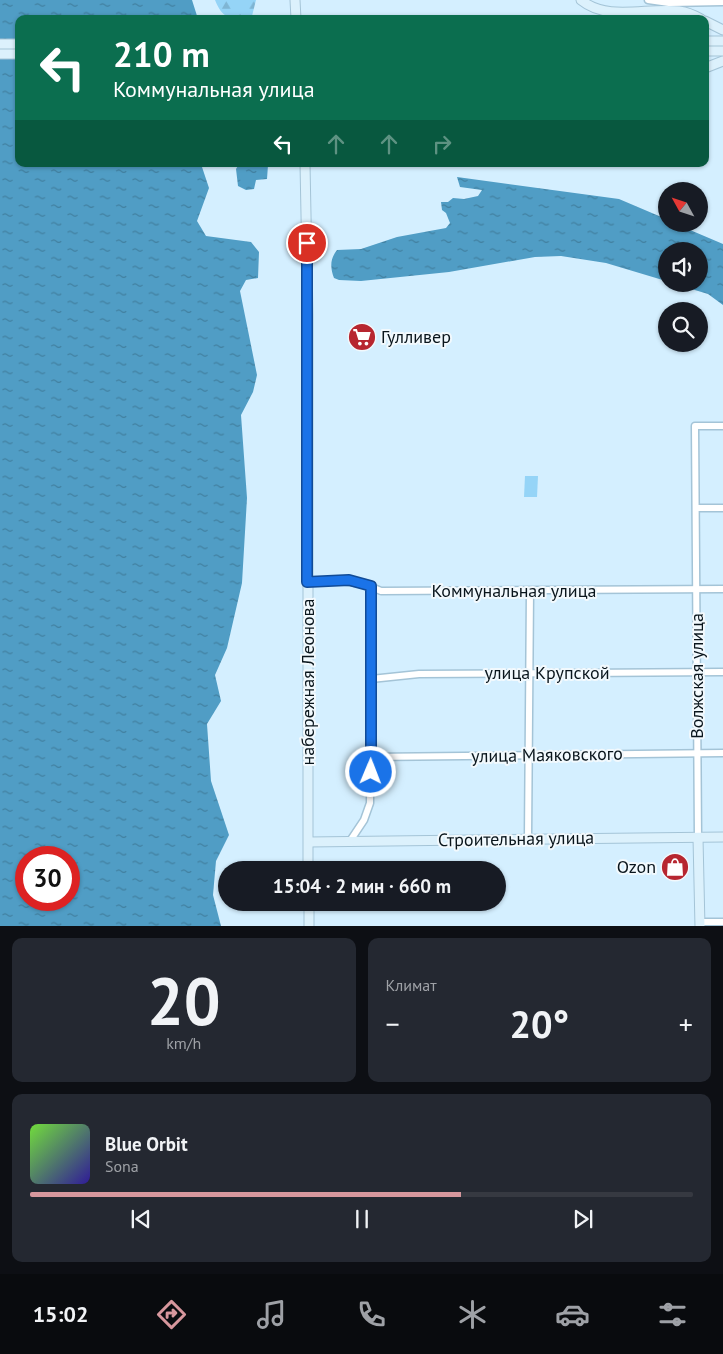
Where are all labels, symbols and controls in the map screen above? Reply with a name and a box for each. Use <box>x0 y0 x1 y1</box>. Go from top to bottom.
text: 210 m <box>113 31 210 77</box>
icon: left <box>30 35 95 100</box>
text: Коммунальная улица <box>113 75 315 103</box>
icon: left <box>269 130 297 158</box>
icon: ahead <box>322 130 350 158</box>
icon: ahead <box>375 130 403 158</box>
icon: right <box>428 130 456 158</box>
north arrow <box>658 182 708 232</box>
map controls <box>658 182 708 352</box>
pin <box>286 222 328 264</box>
icon: arrive <box>293 229 321 257</box>
button: sound <box>658 242 708 292</box>
button: search <box>658 302 708 352</box>
supermarket icon: Гулливер <box>347 322 377 352</box>
place label: Гулливер <box>381 325 451 348</box>
street label: Коммунальная улица <box>432 579 596 602</box>
street label: набережная Леонова <box>296 598 319 766</box>
street label: Волжская улица <box>685 613 708 739</box>
street label: улица Крупской <box>484 661 610 684</box>
street label: улица Маяковского <box>471 742 623 767</box>
position arrow <box>344 745 396 797</box>
street label: Строительная улица <box>438 826 594 851</box>
speed limit sign: 30 <box>15 846 80 911</box>
shop icon: Ozon <box>660 852 690 882</box>
place label: Ozon <box>617 855 656 878</box>
text: 15:04 · 2 мин · 660 m <box>273 874 451 898</box>
text: 20 <box>147 958 221 1042</box>
text: Климат <box>386 975 437 995</box>
text: 20° <box>509 999 569 1048</box>
text: − <box>386 1005 400 1042</box>
text: + <box>679 1005 693 1042</box>
text: km/h <box>166 1033 201 1053</box>
text: Blue Orbit <box>105 1132 188 1156</box>
text: Sona <box>105 1156 139 1176</box>
icon: previous <box>127 1205 155 1233</box>
icon: pause <box>348 1205 376 1233</box>
icon: next <box>569 1205 597 1233</box>
icon: directions <box>154 1297 189 1332</box>
icon: music <box>254 1297 289 1332</box>
icon: phone <box>354 1297 389 1332</box>
icon: climate <box>455 1297 490 1332</box>
icon: car <box>555 1297 590 1332</box>
icon: filters <box>655 1297 690 1332</box>
text: 15:02 <box>33 1300 88 1328</box>

